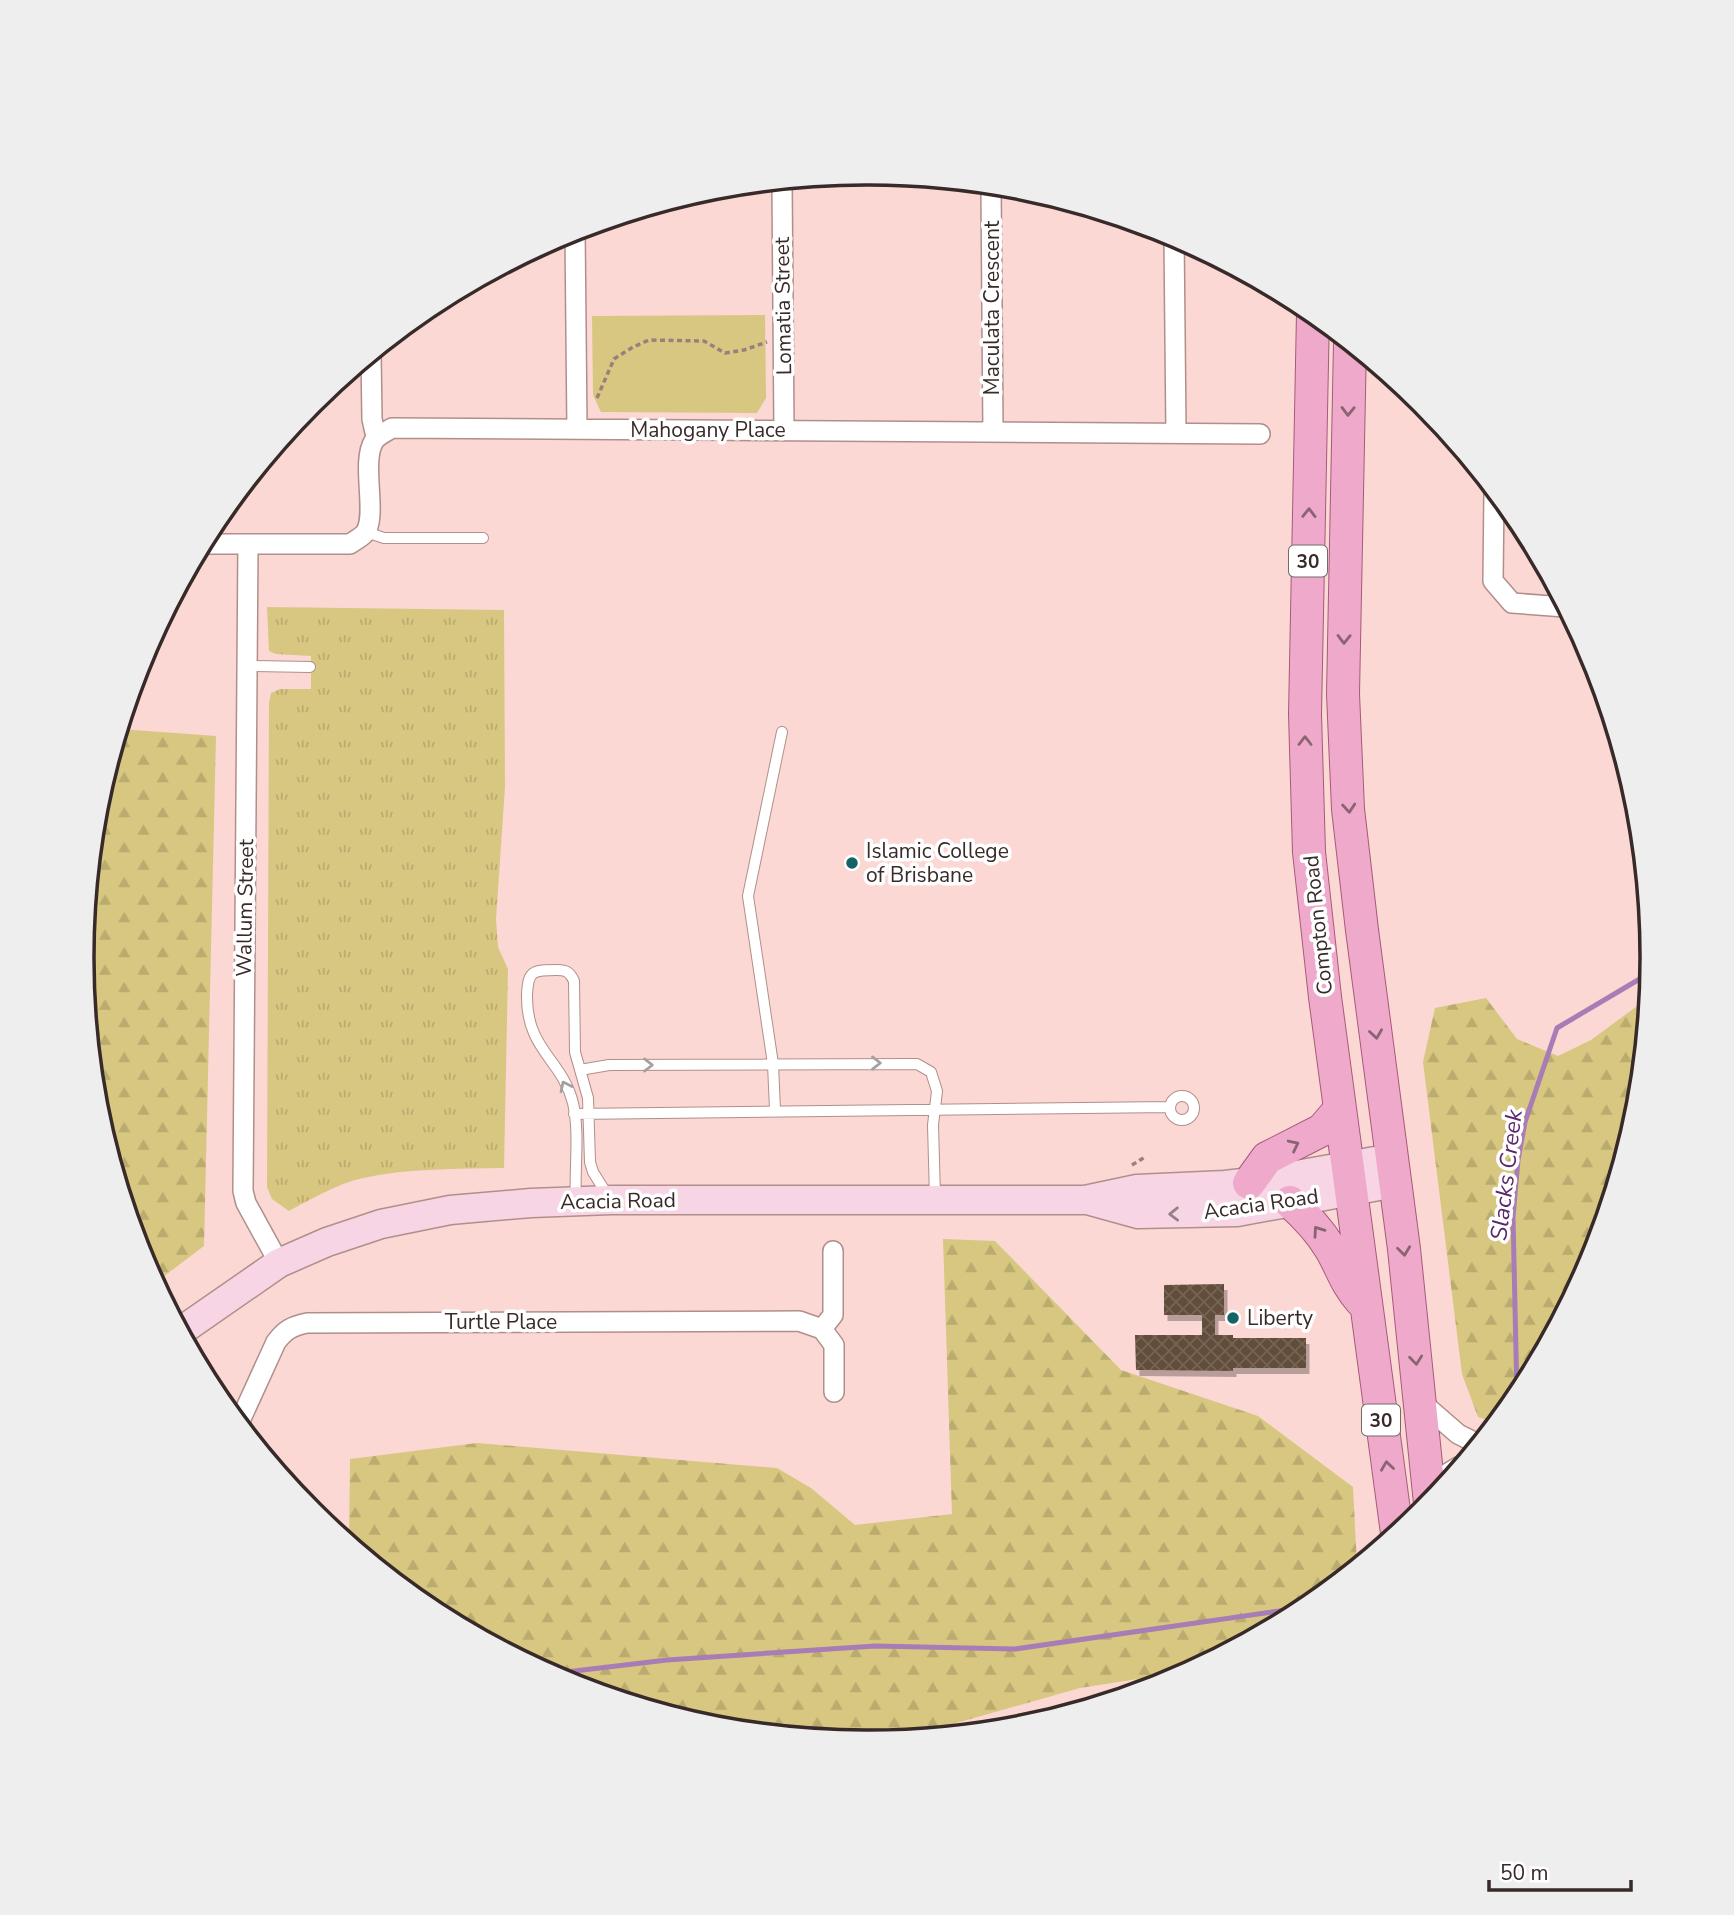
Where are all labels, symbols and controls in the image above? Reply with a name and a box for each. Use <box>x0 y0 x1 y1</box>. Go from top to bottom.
street label: Maculata Crescent <box>978 220 1006 395</box>
street label: Lomatia Street <box>768 236 798 375</box>
one-way arrow <box>1340 407 1356 417</box>
street label: Mahogany Place <box>630 416 786 444</box>
one-way arrow <box>1301 508 1317 518</box>
road number: 30 <box>1289 546 1327 576</box>
one-way arrow <box>1336 634 1352 645</box>
one-way arrow <box>1297 735 1313 746</box>
one-way arrow <box>1341 803 1356 814</box>
place label: Islamic College of Brisbane <box>866 837 1009 889</box>
street label: Wallum Street <box>230 838 260 977</box>
street label: Compton Road <box>1297 854 1339 996</box>
marker: Islamic College of Brisbane <box>844 855 860 871</box>
one-way arrow <box>1368 1028 1383 1040</box>
one-way arrow <box>871 1055 881 1071</box>
one-way arrow <box>643 1057 654 1073</box>
one-way arrow <box>559 1081 573 1093</box>
water label: Slacks Creek <box>1483 1107 1530 1242</box>
one-way arrow <box>1287 1139 1299 1153</box>
street label: Acacia Road <box>1202 1182 1320 1226</box>
street label: Acacia Road <box>560 1186 676 1216</box>
one-way arrow <box>1168 1206 1178 1222</box>
one-way arrow <box>1313 1226 1326 1239</box>
one-way arrow <box>1397 1245 1412 1257</box>
place label: Liberty <box>1247 1304 1313 1332</box>
street label: Turtle Place <box>445 1308 557 1336</box>
marker: Liberty <box>1225 1310 1241 1326</box>
one-way arrow <box>1408 1355 1423 1366</box>
road number: 30 <box>1362 1404 1400 1436</box>
one-way arrow <box>1380 1460 1395 1471</box>
scale bar <box>1489 1848 1631 1892</box>
text: 50 m <box>1500 1859 1549 1887</box>

